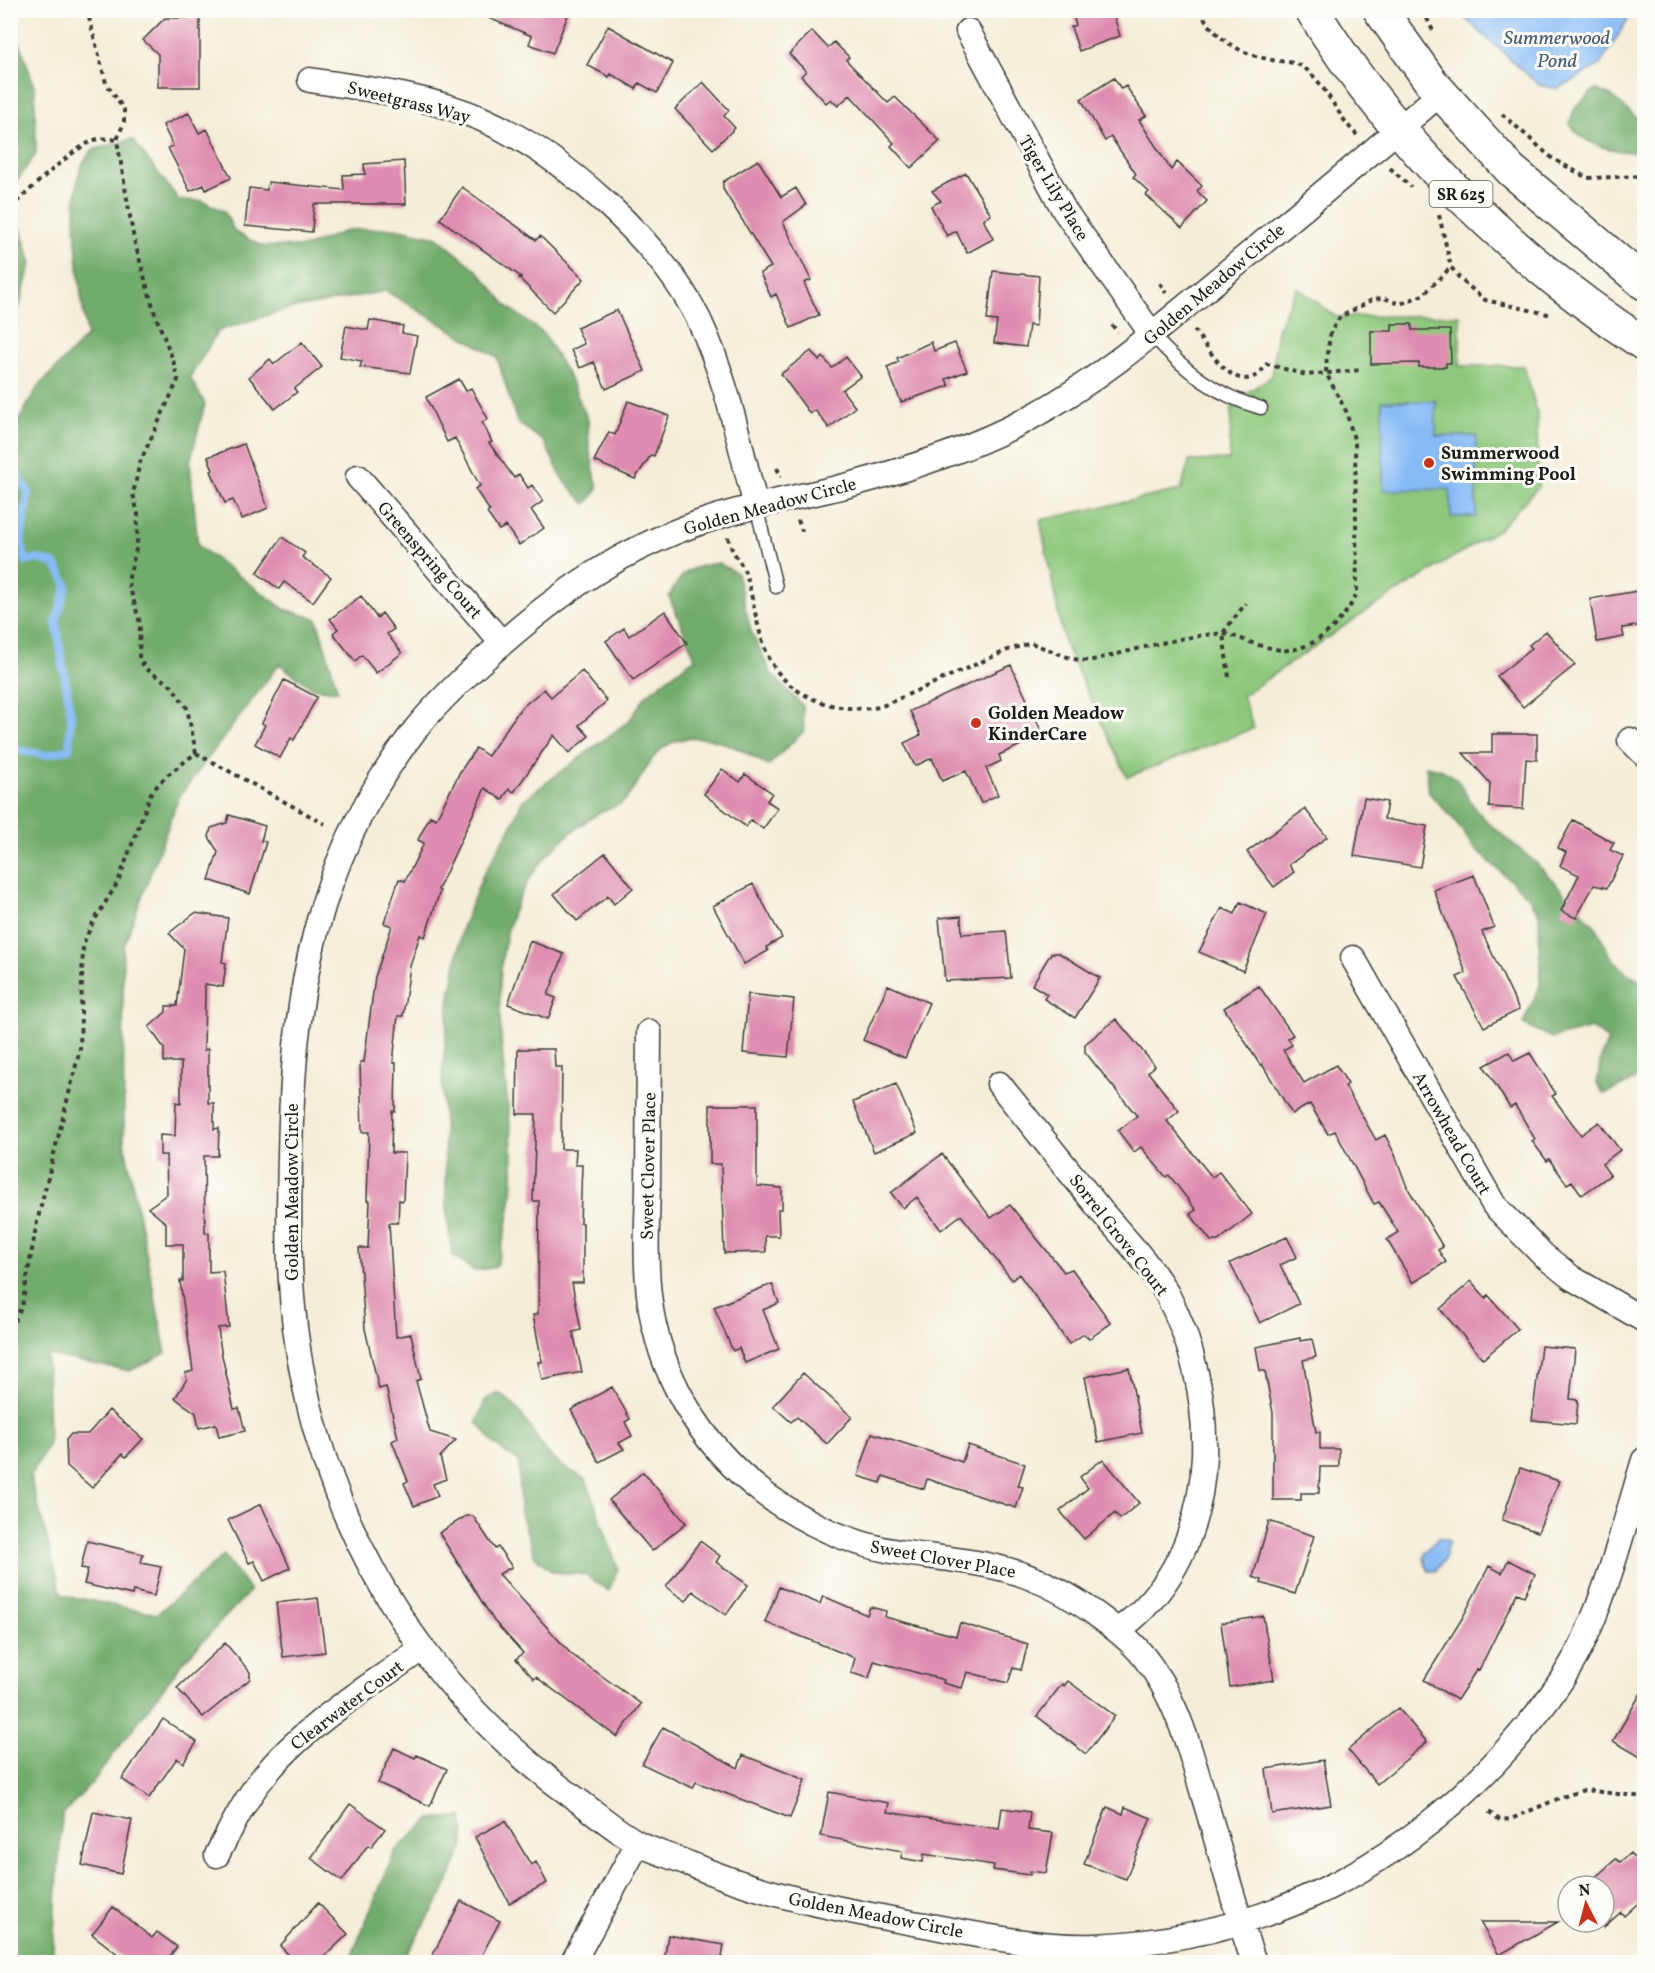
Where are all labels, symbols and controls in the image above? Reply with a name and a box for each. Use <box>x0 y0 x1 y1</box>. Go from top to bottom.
water label: Summerwood Pond <box>1504 25 1611 76</box>
street label: Sweetgrass Way <box>344 76 473 131</box>
street label: Tiger Lily Place <box>1011 131 1094 246</box>
road number: SR 625 <box>1430 181 1492 207</box>
street label: Golden Meadow Circle <box>1139 218 1291 352</box>
place label: Summerwood Swimming Pool <box>1441 442 1576 488</box>
marker: Summerwood Swimming Pool <box>1422 456 1436 470</box>
street label: Golden Meadow Circle <box>681 472 859 543</box>
street label: Greenspring Court <box>371 497 487 625</box>
place label: Golden Meadow KinderCare <box>988 702 1124 748</box>
marker: Golden Meadow KinderCare <box>969 716 983 730</box>
street label: Arrowhead Court <box>1405 1068 1496 1200</box>
street label: Sweet Clover Place <box>636 1092 663 1240</box>
street label: Golden Meadow Circle <box>281 1103 306 1281</box>
street label: Sorrel Grove Court <box>1062 1170 1174 1302</box>
street label: Sweet Clover Place <box>868 1535 1018 1586</box>
street label: Clearwater Court <box>286 1655 410 1757</box>
north arrow <box>1556 1874 1616 1934</box>
text: N <box>1578 1879 1592 1903</box>
street label: Golden Meadow Circle <box>786 1887 965 1946</box>

